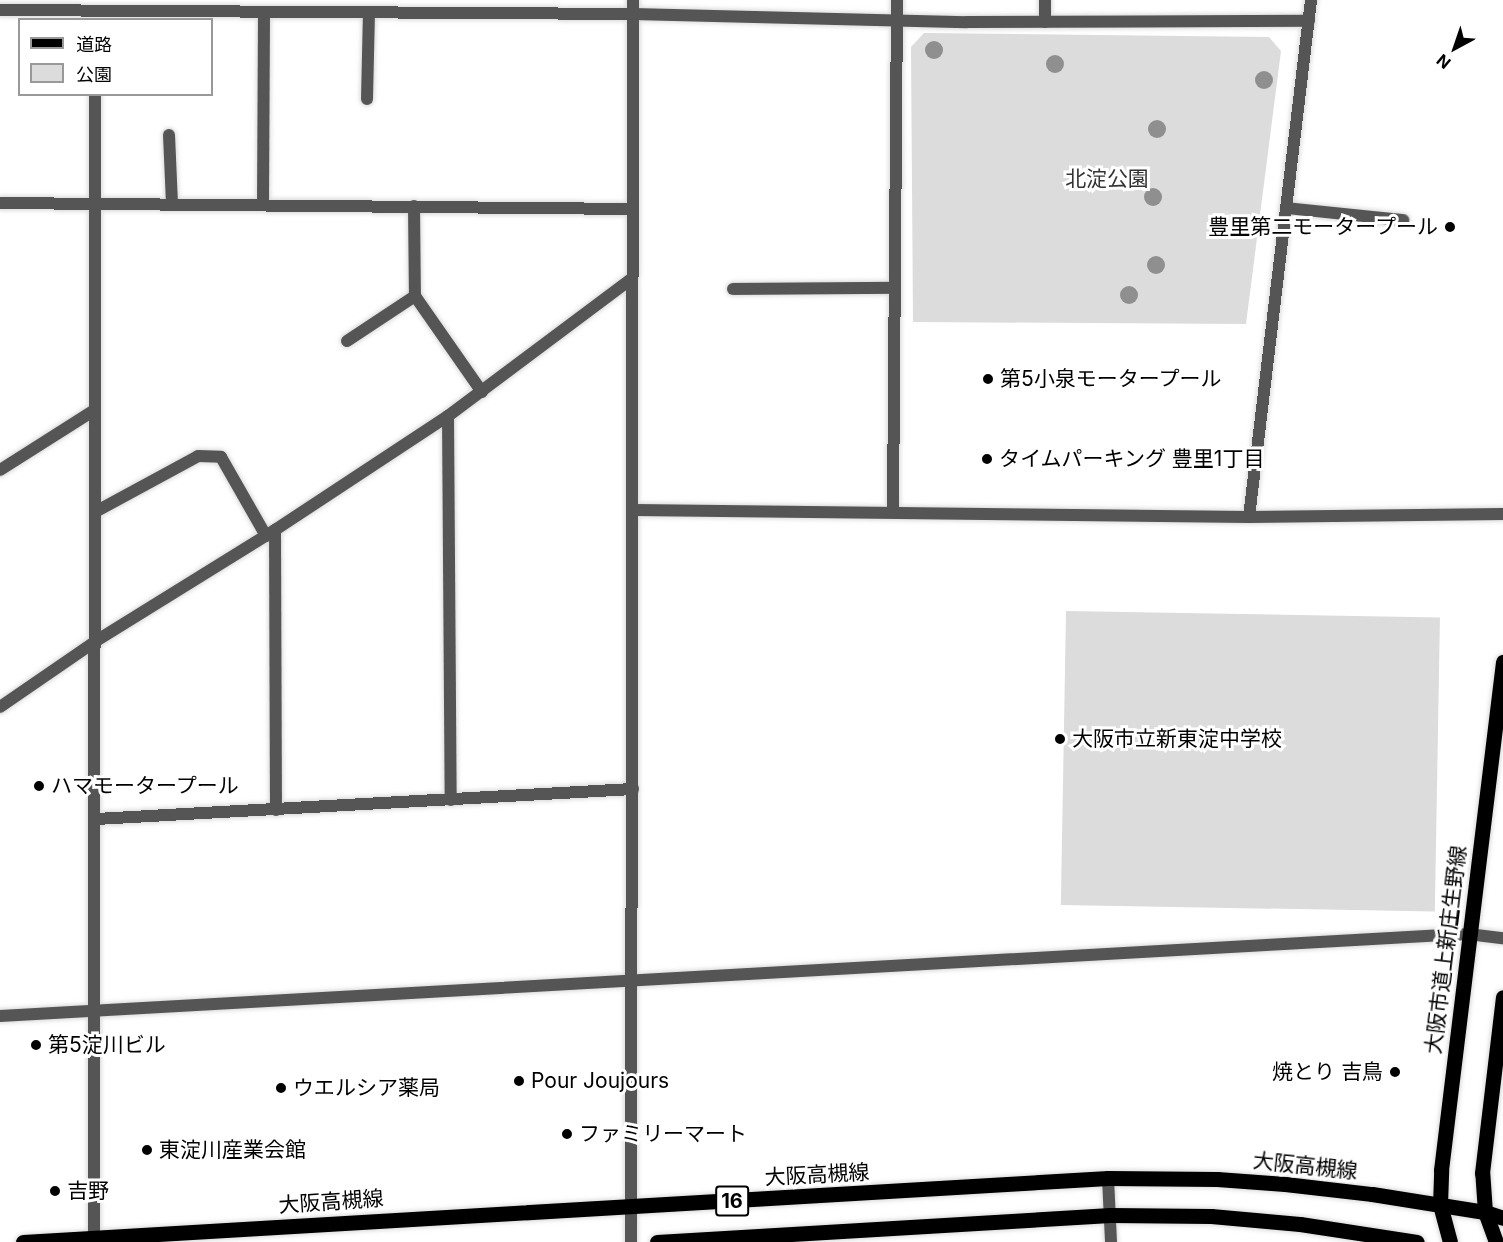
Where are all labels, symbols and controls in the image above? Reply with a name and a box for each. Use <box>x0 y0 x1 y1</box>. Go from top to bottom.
legend <box>18 18 213 96</box>
north arrow <box>1425 18 1485 78</box>
text: 道路 <box>76 34 112 55</box>
text: N <box>1432 50 1455 73</box>
text: 公園 <box>76 64 112 85</box>
park label: 北淀公園 <box>1065 166 1149 192</box>
place label: 豊里第二モータープール <box>1207 214 1438 240</box>
marker: 豊里第二モータープール <box>1443 220 1457 234</box>
place label: 第5小泉モータープール <box>1000 366 1223 392</box>
marker: 第5小泉モータープール <box>981 372 995 386</box>
place label: タイムパーキング 豊里1丁目 <box>999 446 1265 472</box>
marker: タイムパーキング 豊里1丁目 <box>980 452 994 466</box>
place label: 大阪市立新東淀中学校 <box>1072 726 1282 752</box>
marker: 大阪市立新東淀中学校 <box>1053 732 1067 746</box>
place label: ハマモータープール <box>51 773 240 799</box>
marker: ハマモータープール <box>32 779 46 793</box>
street label: 大阪市道上新庄生野線 <box>1421 844 1471 1056</box>
place label: 第5淀川ビル <box>48 1032 166 1058</box>
marker: 第5淀川ビル <box>29 1038 43 1052</box>
place label: 焼とり 吉鳥 <box>1272 1059 1383 1085</box>
marker: 焼とり 吉鳥 <box>1388 1065 1402 1079</box>
place label: Pour Joujours <box>531 1068 669 1094</box>
marker: Pour Joujours <box>512 1074 526 1088</box>
place label: ウエルシア薬局 <box>293 1075 440 1101</box>
marker: ウエルシア薬局 <box>274 1081 288 1095</box>
place label: ファミリーマート <box>579 1121 747 1147</box>
marker: ファミリーマート <box>560 1127 574 1141</box>
place label: 東淀川産業会館 <box>159 1137 306 1163</box>
marker: 東淀川産業会館 <box>140 1143 154 1157</box>
street label: 大阪高槻線 <box>1251 1148 1359 1184</box>
street label: 大阪高槻線 <box>764 1160 870 1190</box>
place label: 吉野 <box>67 1178 109 1204</box>
marker: 吉野 <box>48 1184 62 1198</box>
road number: 16 <box>714 1184 750 1218</box>
street label: 大阪高槻線 <box>278 1186 384 1218</box>

